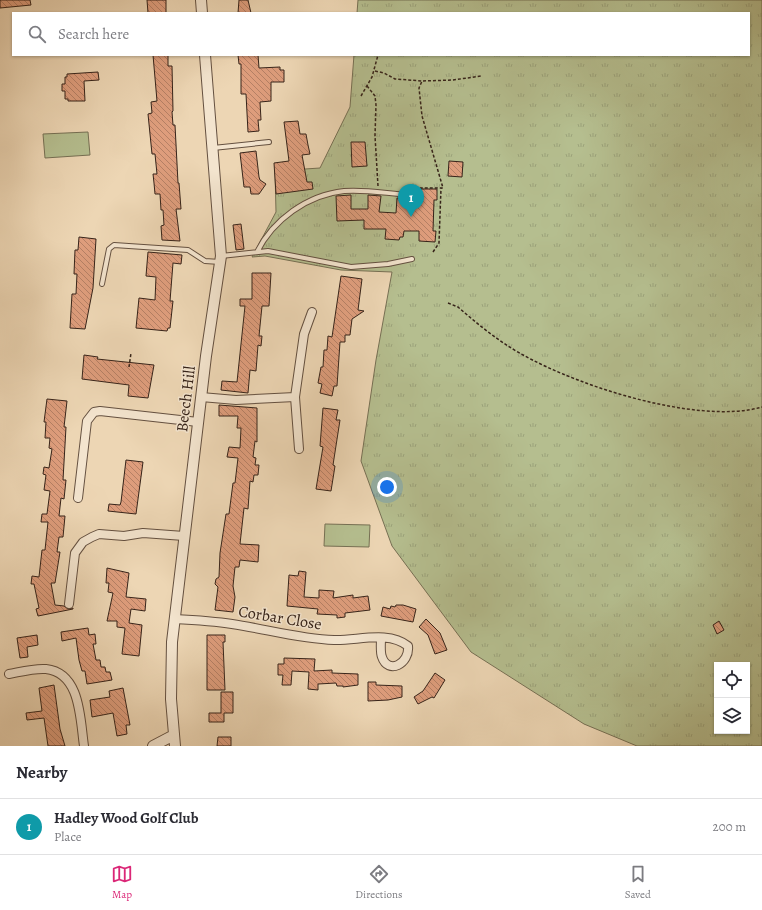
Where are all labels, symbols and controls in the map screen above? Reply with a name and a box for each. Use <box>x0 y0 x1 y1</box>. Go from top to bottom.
search box <box>12 12 750 56</box>
icon: search <box>26 23 48 45</box>
text: Search here <box>58 24 129 44</box>
pin: 1 <box>398 184 424 217</box>
street label: Beech Hill <box>171 365 201 433</box>
your location <box>377 477 397 497</box>
street label: Corbar Close <box>237 601 323 635</box>
map controls <box>714 662 750 734</box>
button: locate <box>714 662 750 698</box>
button: layers <box>714 698 750 734</box>
text: Nearby <box>16 761 67 784</box>
text: Hadley Wood Golf Club <box>54 808 198 828</box>
text: 1 <box>27 818 31 835</box>
text: 200 m <box>713 818 746 835</box>
text: Place <box>54 828 82 845</box>
tab: Map <box>111 863 133 902</box>
tab: Directions <box>355 863 403 902</box>
tab: Saved <box>625 863 651 902</box>

